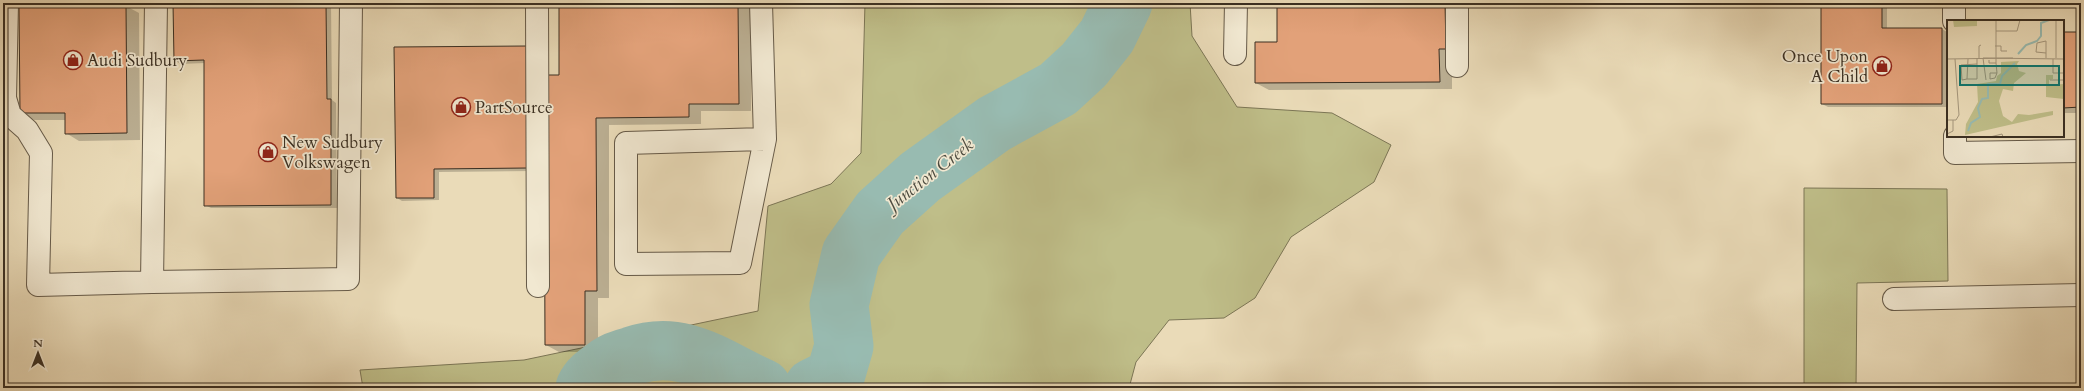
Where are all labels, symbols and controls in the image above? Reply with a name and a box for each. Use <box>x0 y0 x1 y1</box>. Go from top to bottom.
inset map <box>1947 20 2064 137</box>
place label: Once Upon A Child <box>1782 45 1868 88</box>
shop icon: Audi Sudbury <box>62 49 84 71</box>
place label: Audi Sudbury <box>87 49 187 72</box>
shop icon: Once Upon A Child <box>1871 55 1893 77</box>
shop icon: PartSource <box>450 96 472 118</box>
place label: PartSource <box>475 96 553 119</box>
place label: New Sudbury Volkswagen <box>282 131 383 174</box>
water label: Junction Creek <box>879 133 979 219</box>
shop icon: New Sudbury Volkswagen <box>257 141 279 163</box>
north arrow <box>18 333 58 373</box>
text: N <box>33 336 43 351</box>

